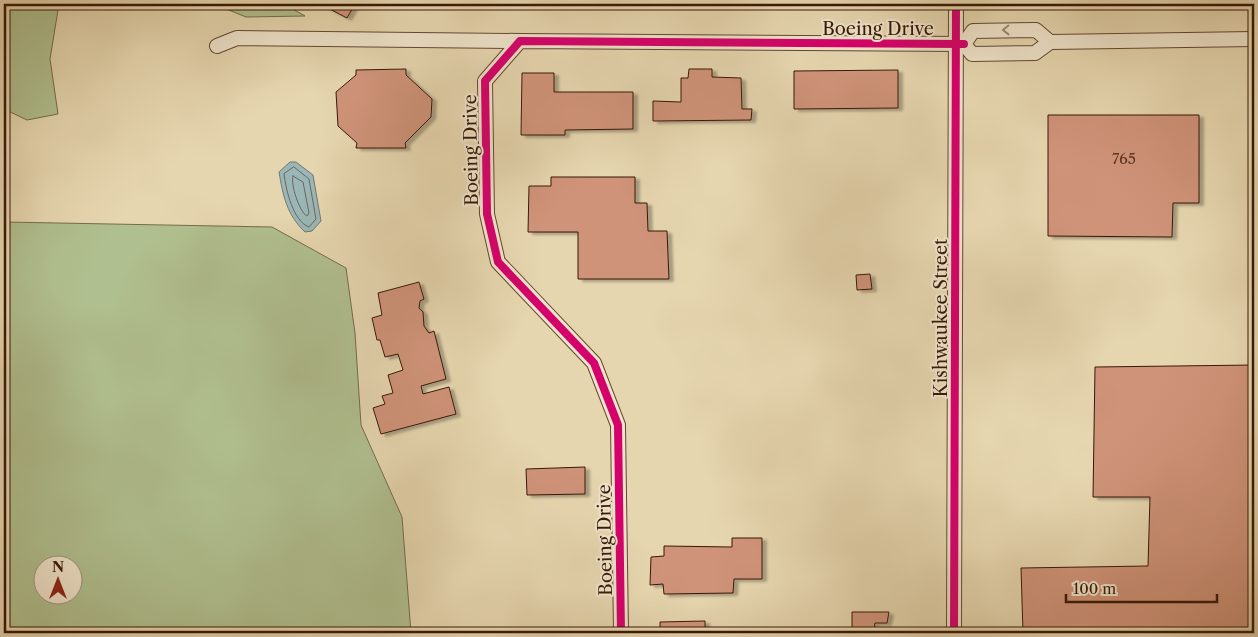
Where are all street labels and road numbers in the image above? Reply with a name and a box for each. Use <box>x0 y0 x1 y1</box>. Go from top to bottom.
street label: Boeing Drive <box>822 18 934 40</box>
street label: Boeing Drive <box>459 94 483 206</box>
street label: Kishwaukee Street <box>930 238 952 397</box>
street label: Boeing Drive <box>593 484 617 596</box>

